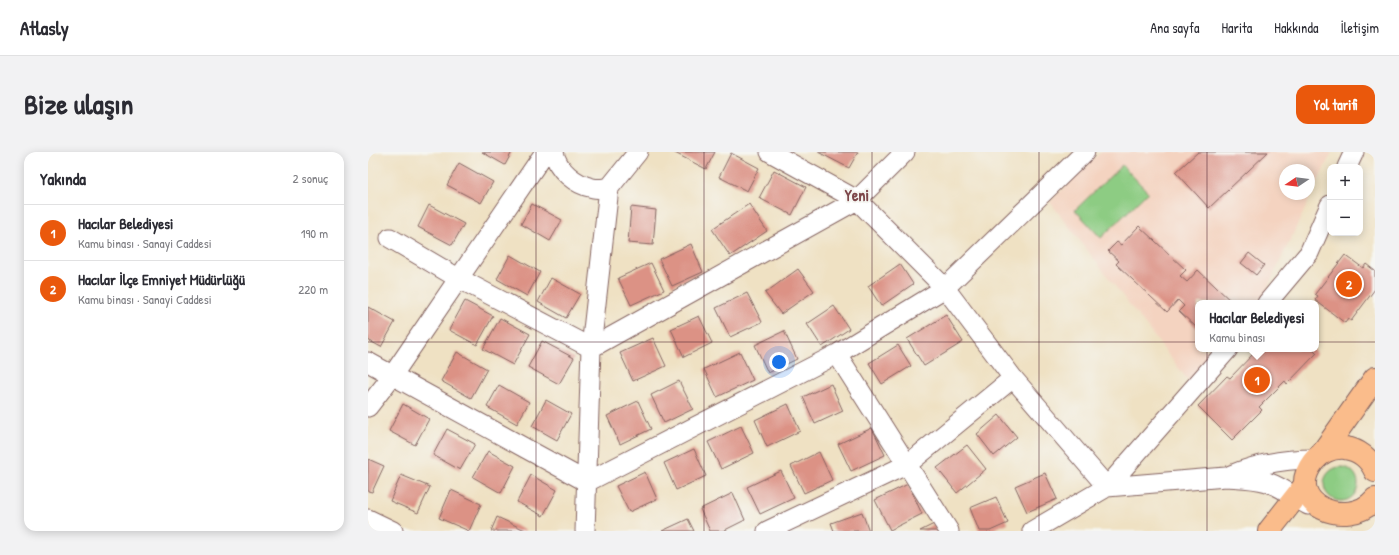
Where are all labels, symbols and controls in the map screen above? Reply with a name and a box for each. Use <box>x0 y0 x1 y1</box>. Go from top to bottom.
text: Atlasly <box>20 15 69 41</box>
text: Ana sayfa <box>1150 18 1199 37</box>
text: Harita <box>1221 18 1252 37</box>
text: Hakkında <box>1274 18 1318 37</box>
text: İletişim <box>1340 18 1379 37</box>
text: Bize ulaşın <box>24 85 133 123</box>
button: Yol tarifi <box>1296 85 1375 124</box>
north arrow <box>1279 164 1315 200</box>
map controls <box>1327 164 1363 236</box>
button: + <box>1327 164 1363 200</box>
text: Yakında <box>40 167 86 190</box>
text: 2 sonuç <box>293 169 328 187</box>
district label: Yeni <box>845 184 869 206</box>
button: − <box>1327 200 1363 236</box>
text: Hacılar Belediyesi <box>78 213 173 234</box>
text: 1 <box>51 224 55 242</box>
text: 190 m <box>301 224 328 242</box>
text: Kamu binası · Sanayi Caddesi <box>78 234 212 252</box>
text: Hacılar İlçe Emniyet Müdürlüğü <box>78 269 245 290</box>
pin: 2 <box>1336 269 1362 299</box>
text: 2 <box>50 280 56 298</box>
text: 220 m <box>298 280 328 298</box>
text: Kamu binası · Sanayi Caddesi <box>78 290 212 308</box>
popup <box>1195 300 1319 352</box>
text: Hacılar Belediyesi <box>1209 307 1305 328</box>
text: Kamu binası <box>1209 328 1265 346</box>
your location <box>769 352 789 372</box>
pin: 1 <box>1244 365 1270 395</box>

